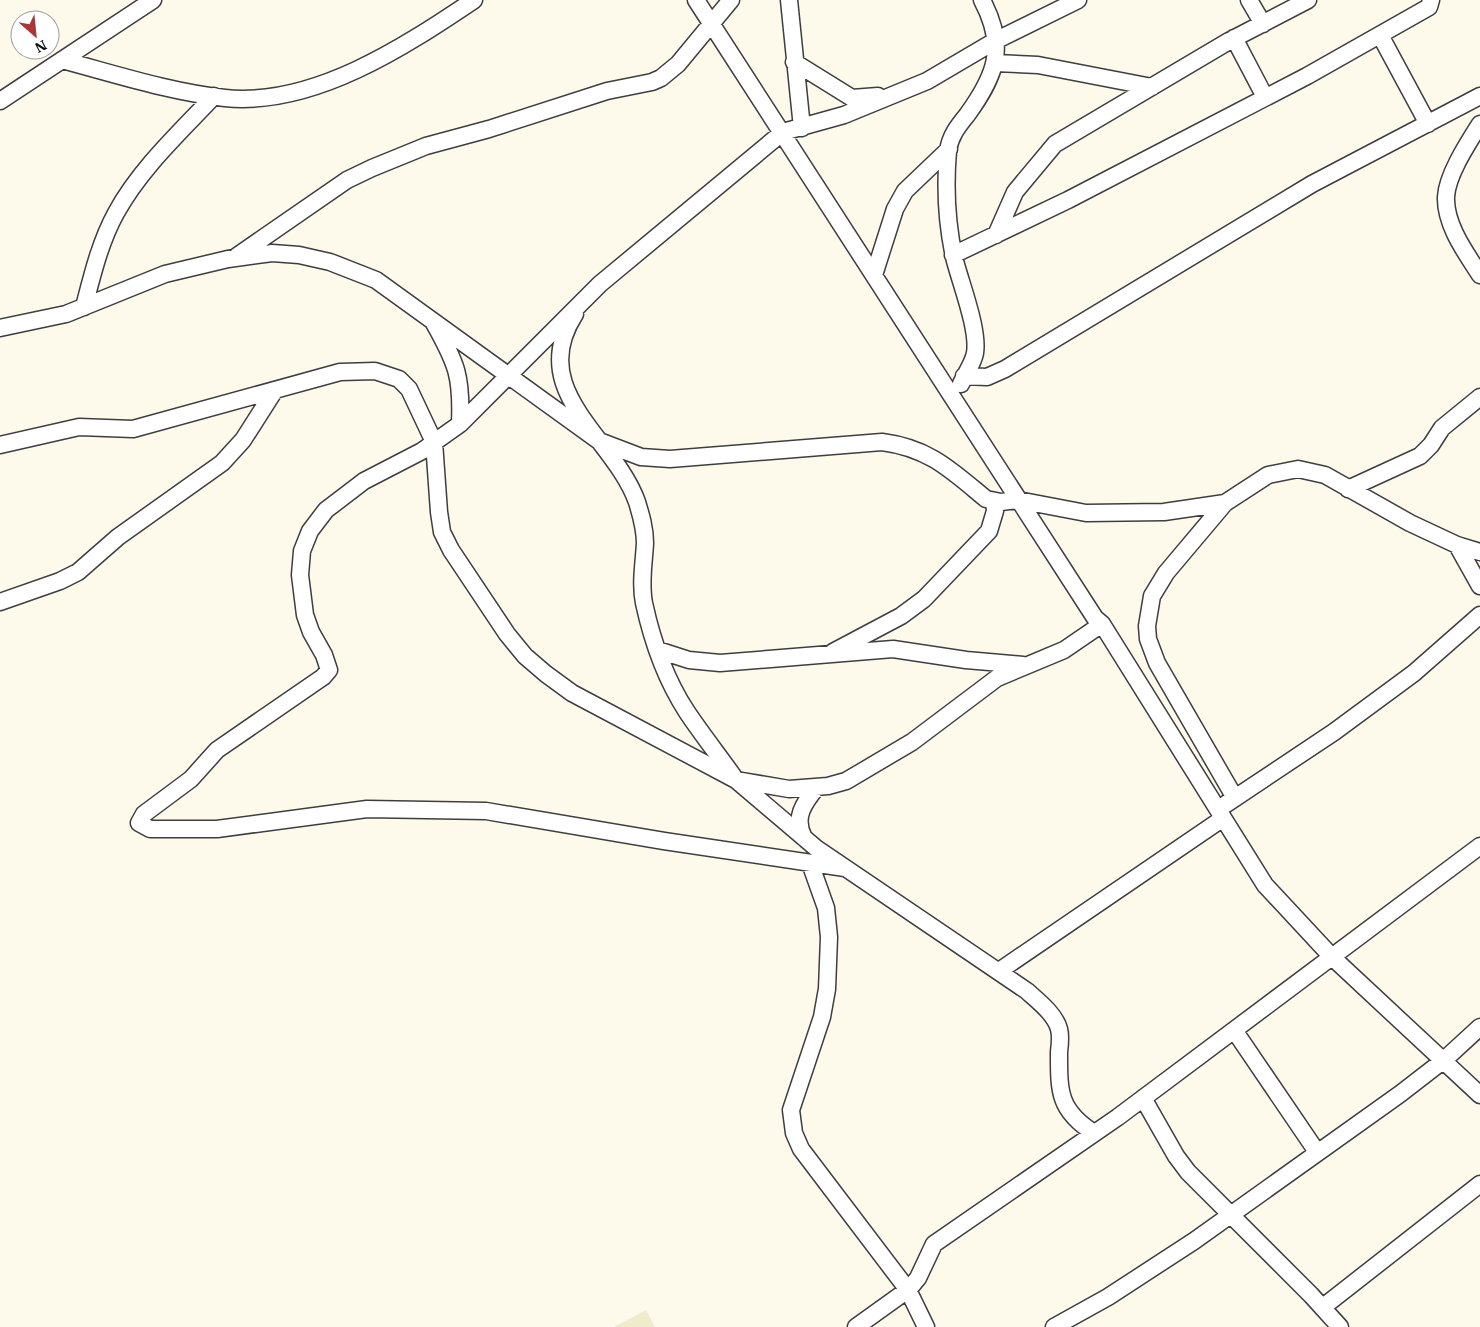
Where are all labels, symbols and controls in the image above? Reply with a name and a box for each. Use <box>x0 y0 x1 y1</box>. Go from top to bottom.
north arrow <box>10 10 60 60</box>
text: N <box>32 36 50 57</box>

